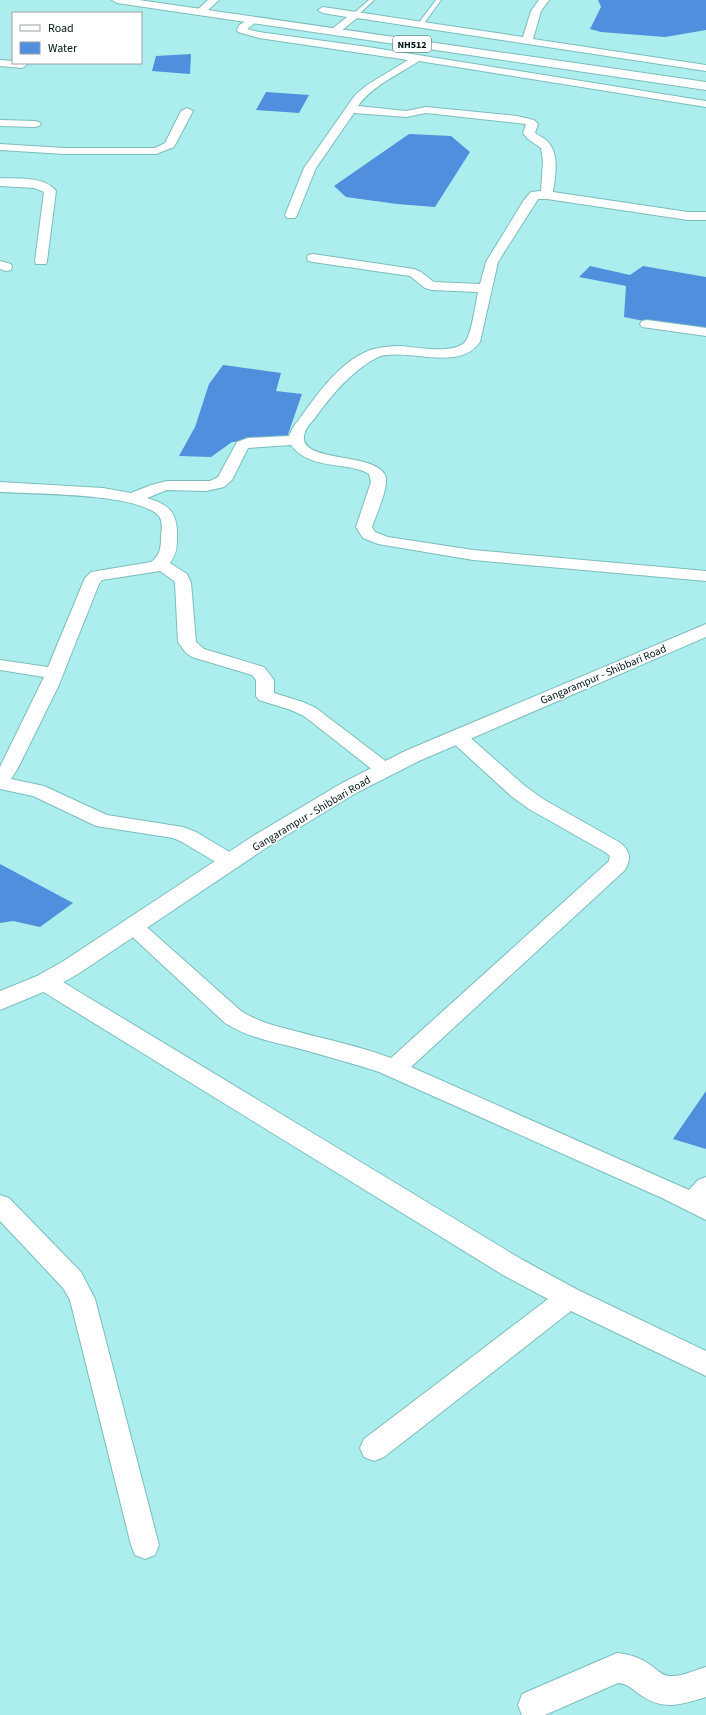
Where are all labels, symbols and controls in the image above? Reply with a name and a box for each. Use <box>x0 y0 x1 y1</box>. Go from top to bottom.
legend <box>12 12 142 64</box>
text: Road <box>48 20 74 37</box>
road number: NH512 <box>393 36 431 52</box>
text: Water <box>48 40 78 57</box>
street label: Gangarampur - Shibbari Road <box>538 641 669 708</box>
street label: Gangarampur - Shibbari Road <box>249 772 373 855</box>

